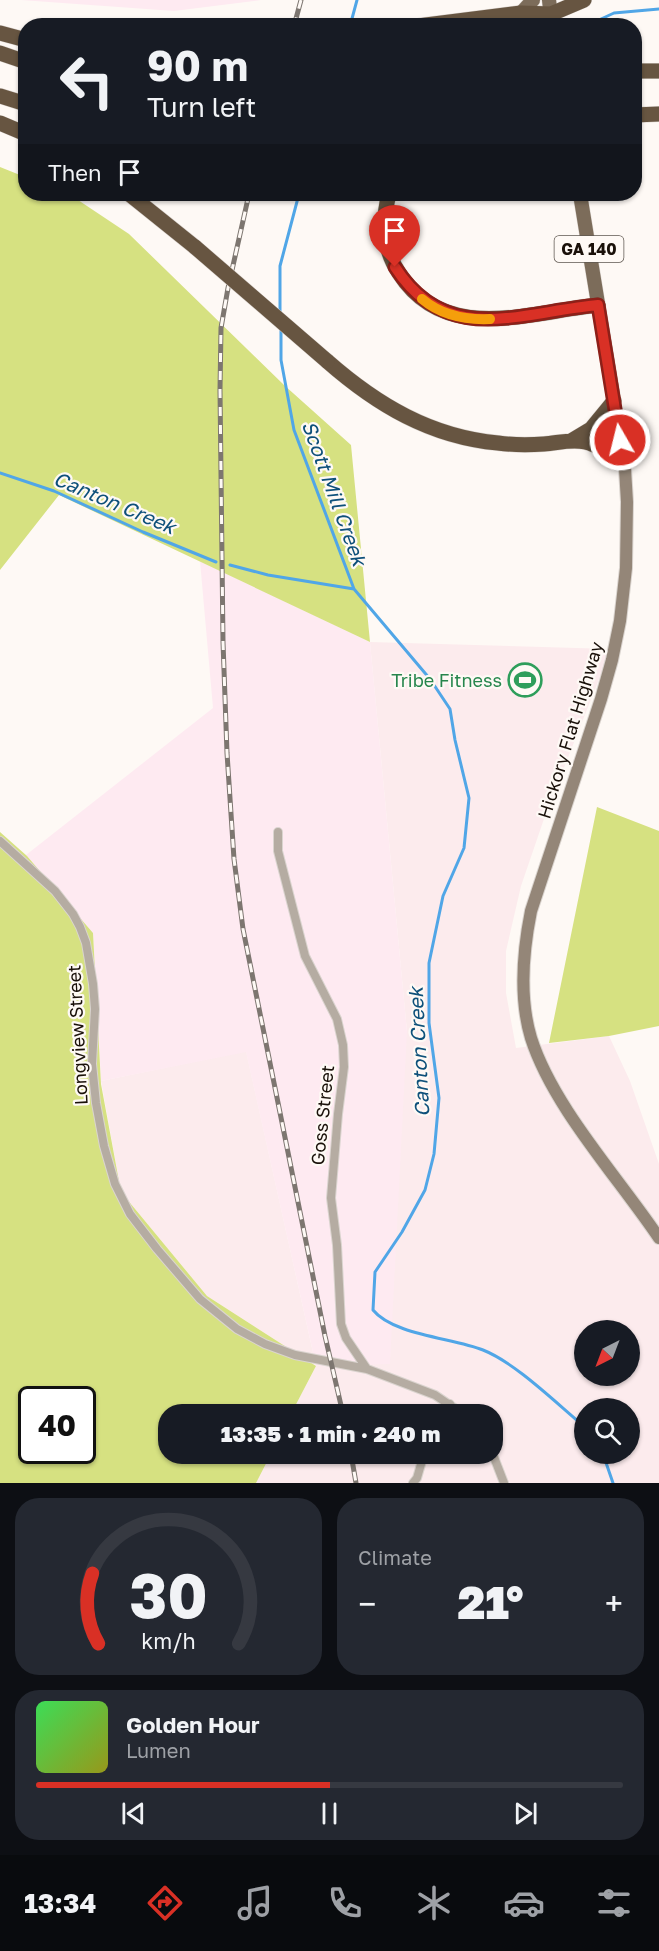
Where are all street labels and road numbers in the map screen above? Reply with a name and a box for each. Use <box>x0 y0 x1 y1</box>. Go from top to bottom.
road number: GA 140 <box>554 236 624 262</box>
street label: Hickory Flat Highway <box>533 639 607 821</box>
street label: Longview Street <box>62 964 92 1106</box>
street label: Goss Street <box>306 1064 338 1166</box>

